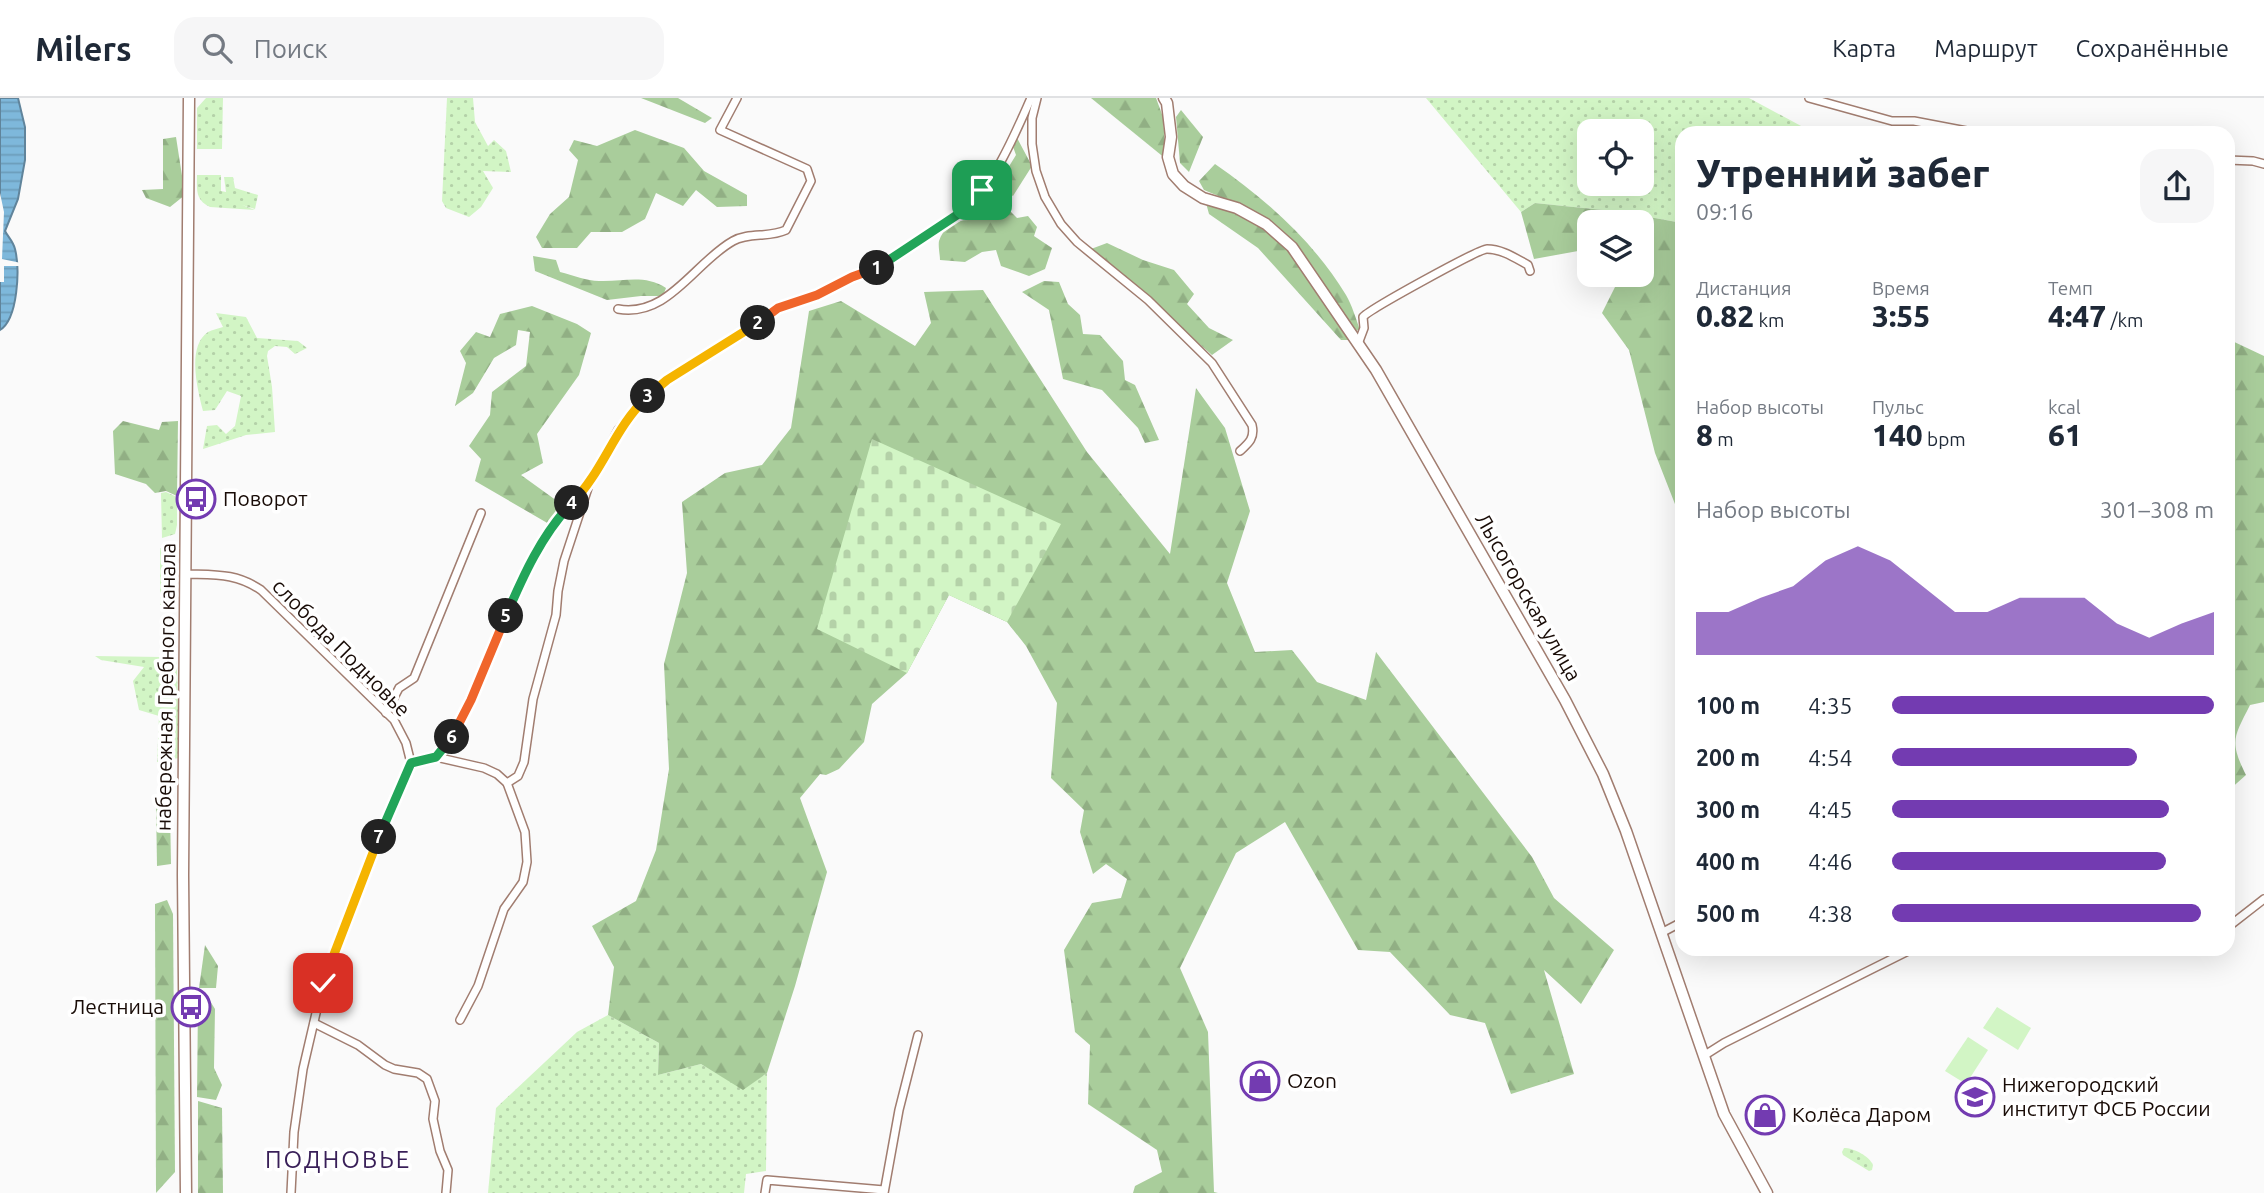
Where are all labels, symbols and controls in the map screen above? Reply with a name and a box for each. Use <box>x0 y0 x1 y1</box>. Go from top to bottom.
search box <box>174 17 664 80</box>
icon: search <box>198 29 236 67</box>
text: Milers <box>35 30 132 67</box>
text: Поиск <box>254 34 328 63</box>
text: Карта <box>1832 35 1896 62</box>
text: Маршрут <box>1934 35 2038 62</box>
text: Сохранённые <box>2076 35 2229 62</box>
map controls <box>1577 119 1654 287</box>
button: locate <box>1577 119 1654 196</box>
button: share <box>2140 149 2214 223</box>
text: Утренний забег <box>1696 152 1989 194</box>
pin <box>952 160 1012 220</box>
icon: arrive <box>963 171 1001 209</box>
text: 09:16 <box>1696 199 1754 224</box>
button: layers <box>1577 210 1654 287</box>
pin: 1 <box>860 250 894 286</box>
text: 1 <box>871 256 882 278</box>
text: Дистанция <box>1696 277 1791 299</box>
text: Время <box>1872 277 1930 299</box>
text: Темп <box>2048 277 2093 299</box>
text: 0.82 <box>1696 299 1754 333</box>
text: 3:55 <box>1872 299 1930 333</box>
text: 4:47 <box>2048 299 2106 333</box>
pin: 2 <box>740 306 776 341</box>
text: km <box>1754 309 1784 331</box>
text: /km <box>2106 309 2144 331</box>
text: 2 <box>752 311 763 333</box>
pin: 3 <box>630 378 666 414</box>
text: 3 <box>642 384 653 406</box>
text: Набор высоты <box>1696 396 1824 418</box>
text: Пульс <box>1872 396 1924 418</box>
text: kcal <box>2048 396 2081 418</box>
text: 8 <box>1696 418 1713 452</box>
text: 140 <box>1872 418 1923 452</box>
text: 61 <box>2048 418 2082 452</box>
text: m <box>1713 428 1734 450</box>
text: bpm <box>1923 428 1966 450</box>
bus stop icon: Поворот <box>175 478 217 520</box>
place label: Поворот <box>223 486 308 510</box>
pin: 4 <box>554 486 590 520</box>
text: 4 <box>566 491 577 513</box>
text: Набор высоты <box>1696 497 1851 522</box>
text: 301–308 m <box>2100 497 2214 522</box>
street label: Лысогорская улица <box>1471 508 1587 685</box>
street label: набережная Гребного канала <box>150 543 180 831</box>
street label: слобода Подновье <box>268 573 416 721</box>
pin: 5 <box>489 598 524 634</box>
text: 5 <box>500 604 511 626</box>
text: 100 m <box>1696 693 1760 718</box>
text: 4:35 <box>1808 693 1853 718</box>
pin: 6 <box>434 720 470 754</box>
text: 6 <box>446 725 457 747</box>
text: 200 m <box>1696 745 1760 770</box>
text: 4:54 <box>1808 745 1853 770</box>
text: 300 m <box>1696 797 1760 822</box>
text: 4:45 <box>1808 797 1853 822</box>
pin: 7 <box>362 820 396 854</box>
text: 7 <box>373 825 384 847</box>
text: 400 m <box>1696 849 1760 874</box>
text: 4:46 <box>1808 849 1853 874</box>
text: 500 m <box>1696 901 1760 926</box>
text: 4:38 <box>1808 901 1853 926</box>
pin <box>293 953 353 1013</box>
icon: check <box>304 964 342 1002</box>
bus stop icon: Лестница <box>170 986 212 1028</box>
place label: Лестница <box>71 994 164 1018</box>
shop icon: Ozon <box>1239 1060 1281 1102</box>
place label: Ozon <box>1287 1068 1337 1092</box>
place label: Нижегородский институт ФСБ России <box>2002 1072 2211 1120</box>
school or university icon: Нижегородский институт ФСБ России <box>1954 1076 1996 1118</box>
shop icon: Колёса Даром <box>1744 1094 1786 1136</box>
place label: Колёса Даром <box>1792 1102 1931 1126</box>
district label: ПОДНОВЬЕ <box>265 1146 411 1173</box>

